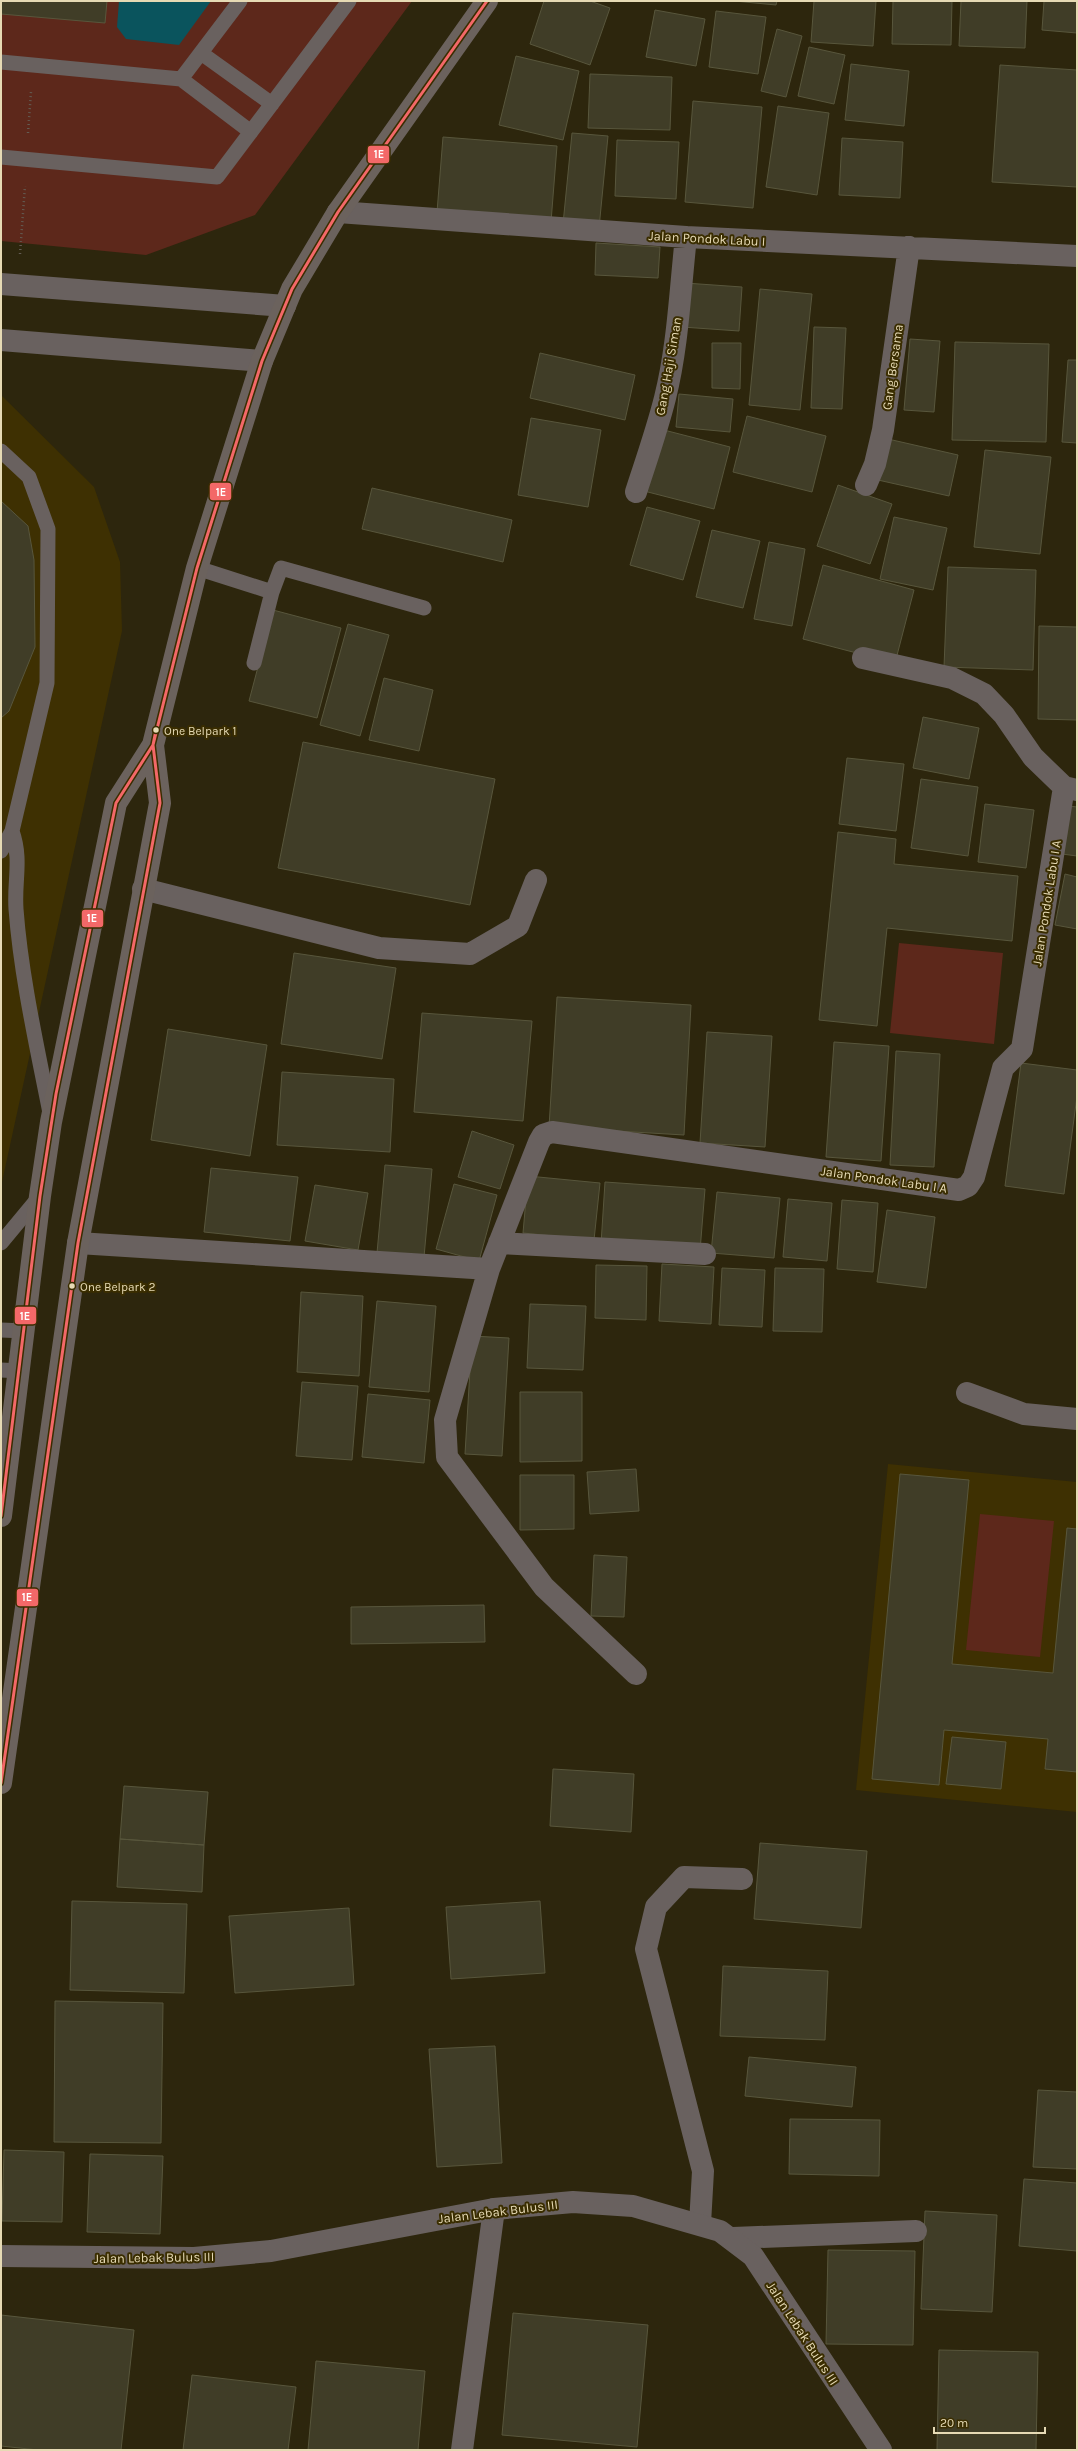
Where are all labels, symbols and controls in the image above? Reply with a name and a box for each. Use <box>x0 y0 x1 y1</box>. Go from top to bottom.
line badge: 1E <box>367 145 390 164</box>
text: 1E <box>374 148 384 161</box>
street label: Jalan Pondok Labu I <box>648 228 766 249</box>
street label: Gang Haji Siman <box>652 316 685 416</box>
street label: Gang Bersama <box>879 323 906 411</box>
line badge: 1E <box>209 482 232 501</box>
text: 1E <box>216 486 226 499</box>
place label: One Belpark 1 <box>164 724 237 738</box>
marker: One Belpark 1 <box>151 725 161 735</box>
street label: Jalan Pondok Labu I A <box>1029 838 1064 967</box>
line badge: 1E <box>81 909 104 928</box>
text: 1E <box>87 912 97 925</box>
street label: Jalan Pondok Labu I A <box>820 1163 949 1196</box>
place label: One Belpark 2 <box>80 1280 156 1294</box>
marker: One Belpark 2 <box>67 1281 77 1291</box>
line badge: 1E <box>14 1306 37 1325</box>
text: 1E <box>20 1310 30 1323</box>
line badge: 1E <box>16 1588 39 1607</box>
text: 1E <box>22 1591 32 1604</box>
street label: Jalan Lebak Bulus III <box>437 2197 559 2226</box>
street label: Jalan Lebak Bulus III <box>94 2249 214 2266</box>
street label: Jalan Lebak Bulus III <box>763 2279 842 2388</box>
scale bar <box>934 2409 1045 2435</box>
text: 20 m <box>940 2416 968 2430</box>

